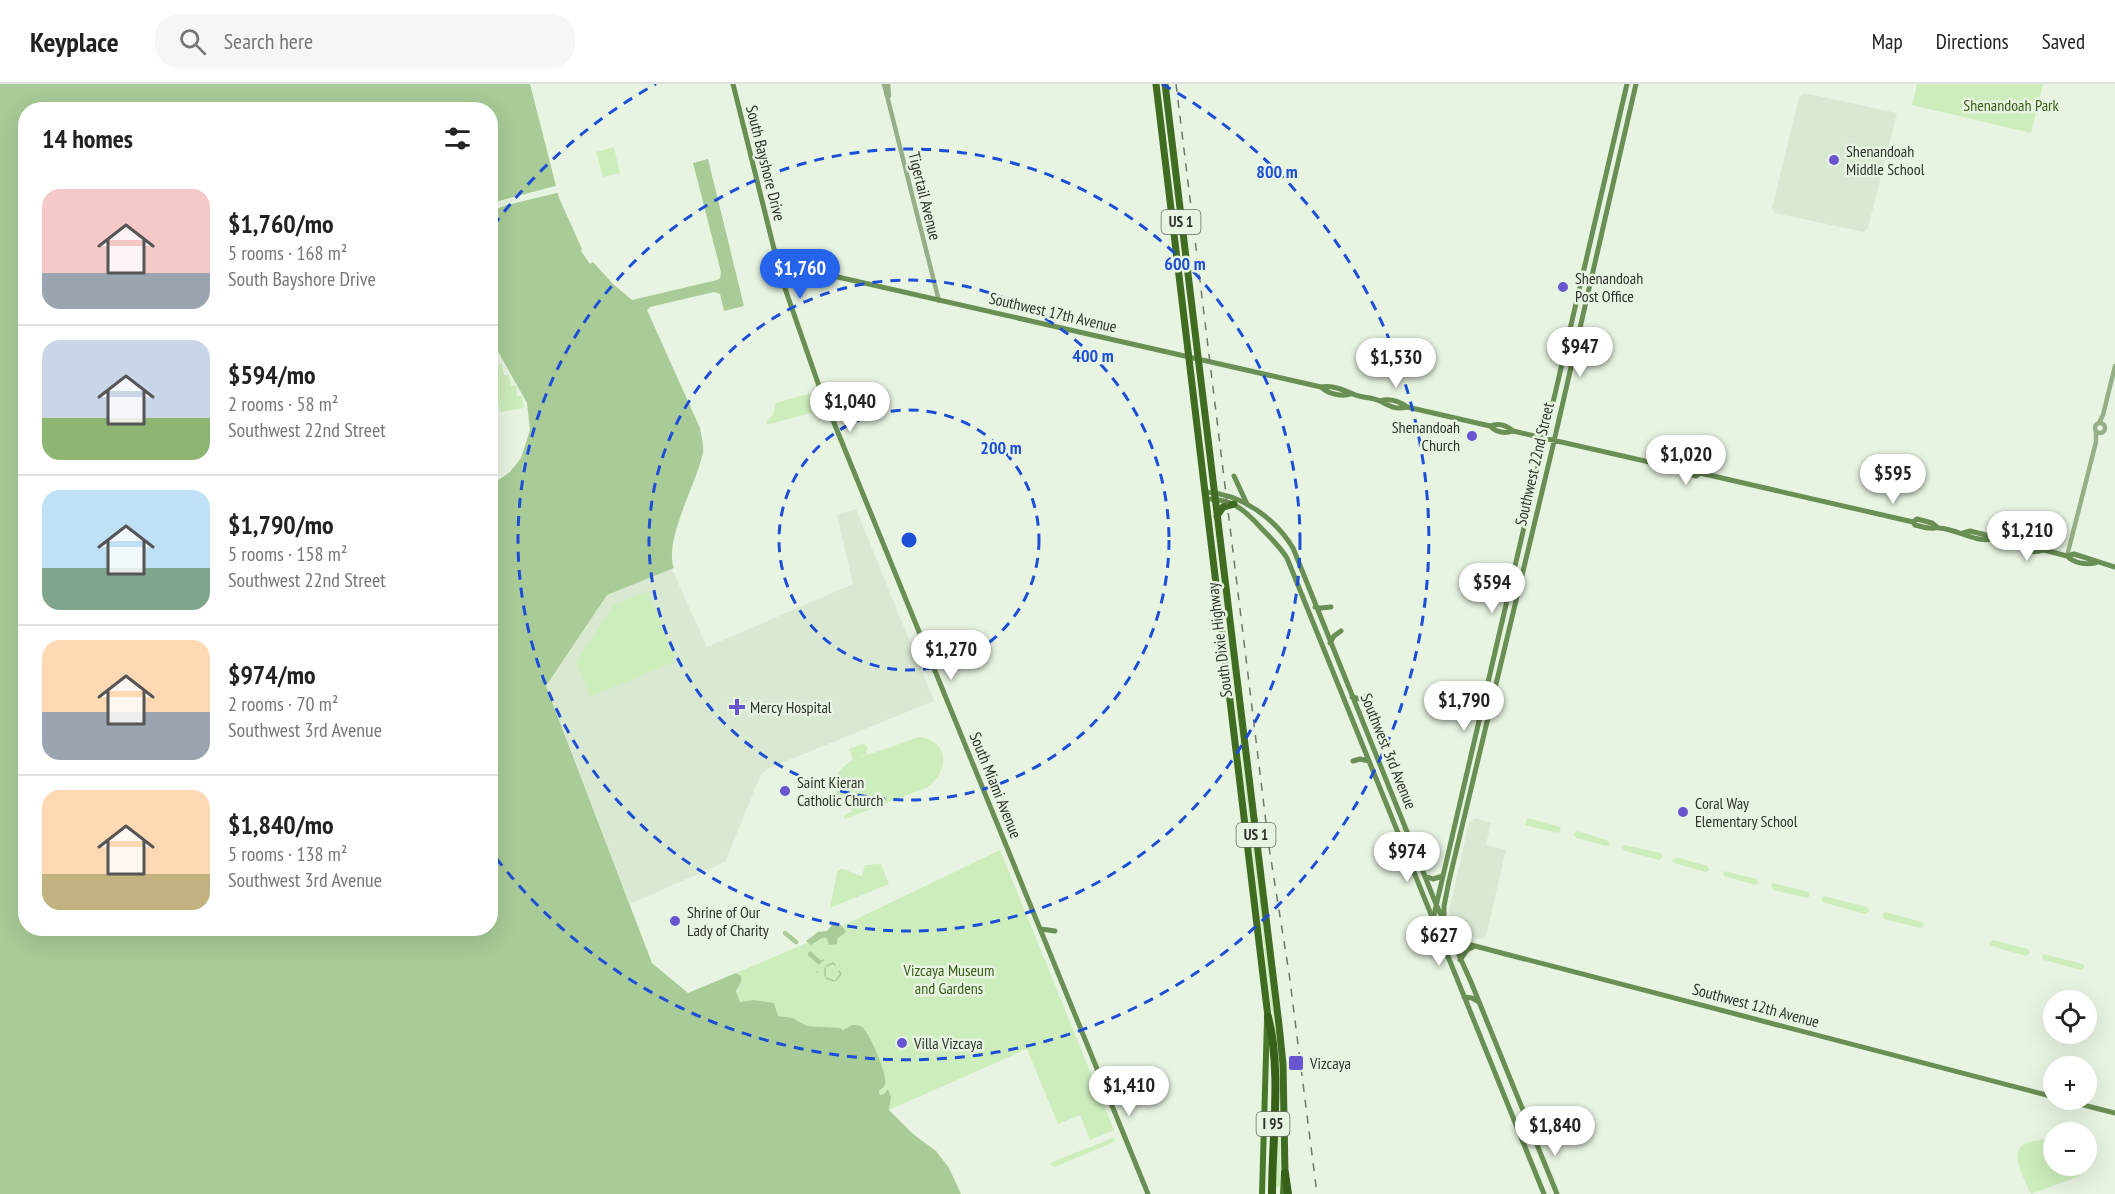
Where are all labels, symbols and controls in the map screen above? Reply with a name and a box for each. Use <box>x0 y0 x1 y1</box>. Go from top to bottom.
search box <box>155 14 575 68</box>
text: Keyplace <box>30 23 119 60</box>
icon: search <box>176 25 209 58</box>
text: Search here <box>224 27 313 55</box>
text: Map <box>1872 28 1903 55</box>
text: Directions <box>1936 28 2009 55</box>
text: Saved <box>2042 28 2085 55</box>
park label: Shenandoah Park <box>1963 95 2059 115</box>
street label: South Bayshore Drive <box>742 103 790 223</box>
text: 14 homes <box>42 122 133 155</box>
icon: filters <box>441 122 474 155</box>
place label: Shenandoah Middle School <box>1846 141 1925 179</box>
street label: Tigertail Avenue <box>904 150 946 242</box>
marker: Shenandoah Middle School <box>1827 153 1841 167</box>
text: 800 m <box>1256 160 1298 183</box>
text: $1,760/mo <box>228 207 334 240</box>
road number: US 1 <box>1162 210 1200 234</box>
icon: home <box>90 213 162 285</box>
text: 5 rooms · 168 m² <box>228 240 347 266</box>
pin: $1,760 <box>751 249 849 300</box>
text: 600 m <box>1164 252 1206 275</box>
text: $1,760 <box>774 255 826 281</box>
text: South Bayshore Drive <box>228 266 376 292</box>
place label: Shenandoah Post Office <box>1575 268 1643 306</box>
marker: Shenandoah Post Office <box>1556 280 1570 294</box>
street label: Southwest 17th Avenue <box>987 288 1119 336</box>
pin: $947 <box>1544 327 1616 378</box>
text: $947 <box>1561 333 1599 359</box>
pin: $1,530 <box>1347 338 1445 389</box>
text: 400 m <box>1072 344 1114 367</box>
text: $1,530 <box>1370 344 1422 370</box>
text: $594/mo <box>228 358 316 391</box>
icon: home <box>90 364 162 436</box>
pin: $1,040 <box>801 382 899 433</box>
text: $1,040 <box>824 388 876 414</box>
text: 2 rooms · 58 m² <box>228 391 338 417</box>
street label: Southwest 22nd Street <box>1510 400 1558 528</box>
text: Southwest 22nd Street <box>228 417 386 443</box>
place label: Shenandoah Church <box>1392 417 1460 455</box>
marker: Shenandoah Church <box>1465 429 1479 443</box>
pin: $1,020 <box>1637 435 1735 486</box>
text: 200 m <box>980 436 1022 459</box>
text: $1,020 <box>1660 441 1712 467</box>
pin: $595 <box>1857 454 1929 505</box>
text: $595 <box>1874 460 1912 486</box>
text: $1,790/mo <box>228 508 334 541</box>
pin: $1,210 <box>1978 511 2076 562</box>
icon: home <box>90 514 162 586</box>
text: $1,210 <box>2001 517 2053 543</box>
centre of rings <box>899 530 919 550</box>
text: 5 rooms · 158 m² <box>228 541 347 567</box>
pin: $594 <box>1456 563 1528 614</box>
text: Southwest 22nd Street <box>228 567 386 593</box>
text: $594 <box>1473 569 1511 595</box>
street label: South Dixie Highway <box>1202 582 1236 698</box>
pin: $1,270 <box>902 630 1000 681</box>
text: $1,270 <box>925 636 977 662</box>
text: $974/mo <box>228 658 316 691</box>
icon: home <box>90 664 162 736</box>
pin: $1,790 <box>1415 681 1513 732</box>
text: $1,790 <box>1438 687 1490 713</box>
street label: Southwest 3rd Avenue <box>1357 690 1421 812</box>
text: 2 rooms · 70 m² <box>228 691 338 717</box>
place label: Mercy Hospital <box>750 697 832 717</box>
marker: Mercy Hospital <box>728 698 746 716</box>
text: Southwest 3rd Avenue <box>228 717 382 743</box>
street label: South Miami Avenue <box>966 729 1026 841</box>
place label: Saint Kieran Catholic Church <box>797 772 883 810</box>
marker: Saint Kieran Catholic Church <box>778 784 792 798</box>
place label: Coral Way Elementary School <box>1695 793 1798 831</box>
marker: Coral Way Elementary School <box>1676 805 1690 819</box>
text: $1,840/mo <box>228 808 334 841</box>
icon: home <box>90 814 162 886</box>
road number: US 1 <box>1236 823 1276 847</box>
pin: $974 <box>1371 832 1443 883</box>
text: $974 <box>1388 838 1426 864</box>
text: 5 rooms · 138 m² <box>228 841 347 867</box>
text: Southwest 3rd Avenue <box>228 867 382 893</box>
place label: Shrine of Our Lady of Charity <box>687 902 769 940</box>
marker: Shrine of Our Lady of Charity <box>668 914 682 928</box>
pin: $627 <box>1403 916 1475 967</box>
text: $627 <box>1420 922 1458 948</box>
park label: Vizcaya Museum and Gardens <box>903 960 994 998</box>
street label: Southwest 12th Avenue <box>1690 978 1822 1032</box>
map controls <box>2043 990 2097 1176</box>
button: locate <box>2043 990 2097 1044</box>
place label: Villa Vizcaya <box>913 1033 983 1053</box>
marker: Villa Vizcaya <box>895 1036 909 1050</box>
place label: Vizcaya <box>1309 1053 1351 1073</box>
marker: Vizcaya <box>1287 1054 1305 1072</box>
button: + <box>2043 1056 2097 1110</box>
pin: $1,410 <box>1080 1066 1178 1117</box>
text: $1,410 <box>1103 1072 1155 1098</box>
pin: $1,840 <box>1506 1106 1604 1157</box>
road number: I 95 <box>1256 1112 1290 1136</box>
text: $1,840 <box>1529 1112 1581 1138</box>
button: − <box>2043 1122 2097 1176</box>

